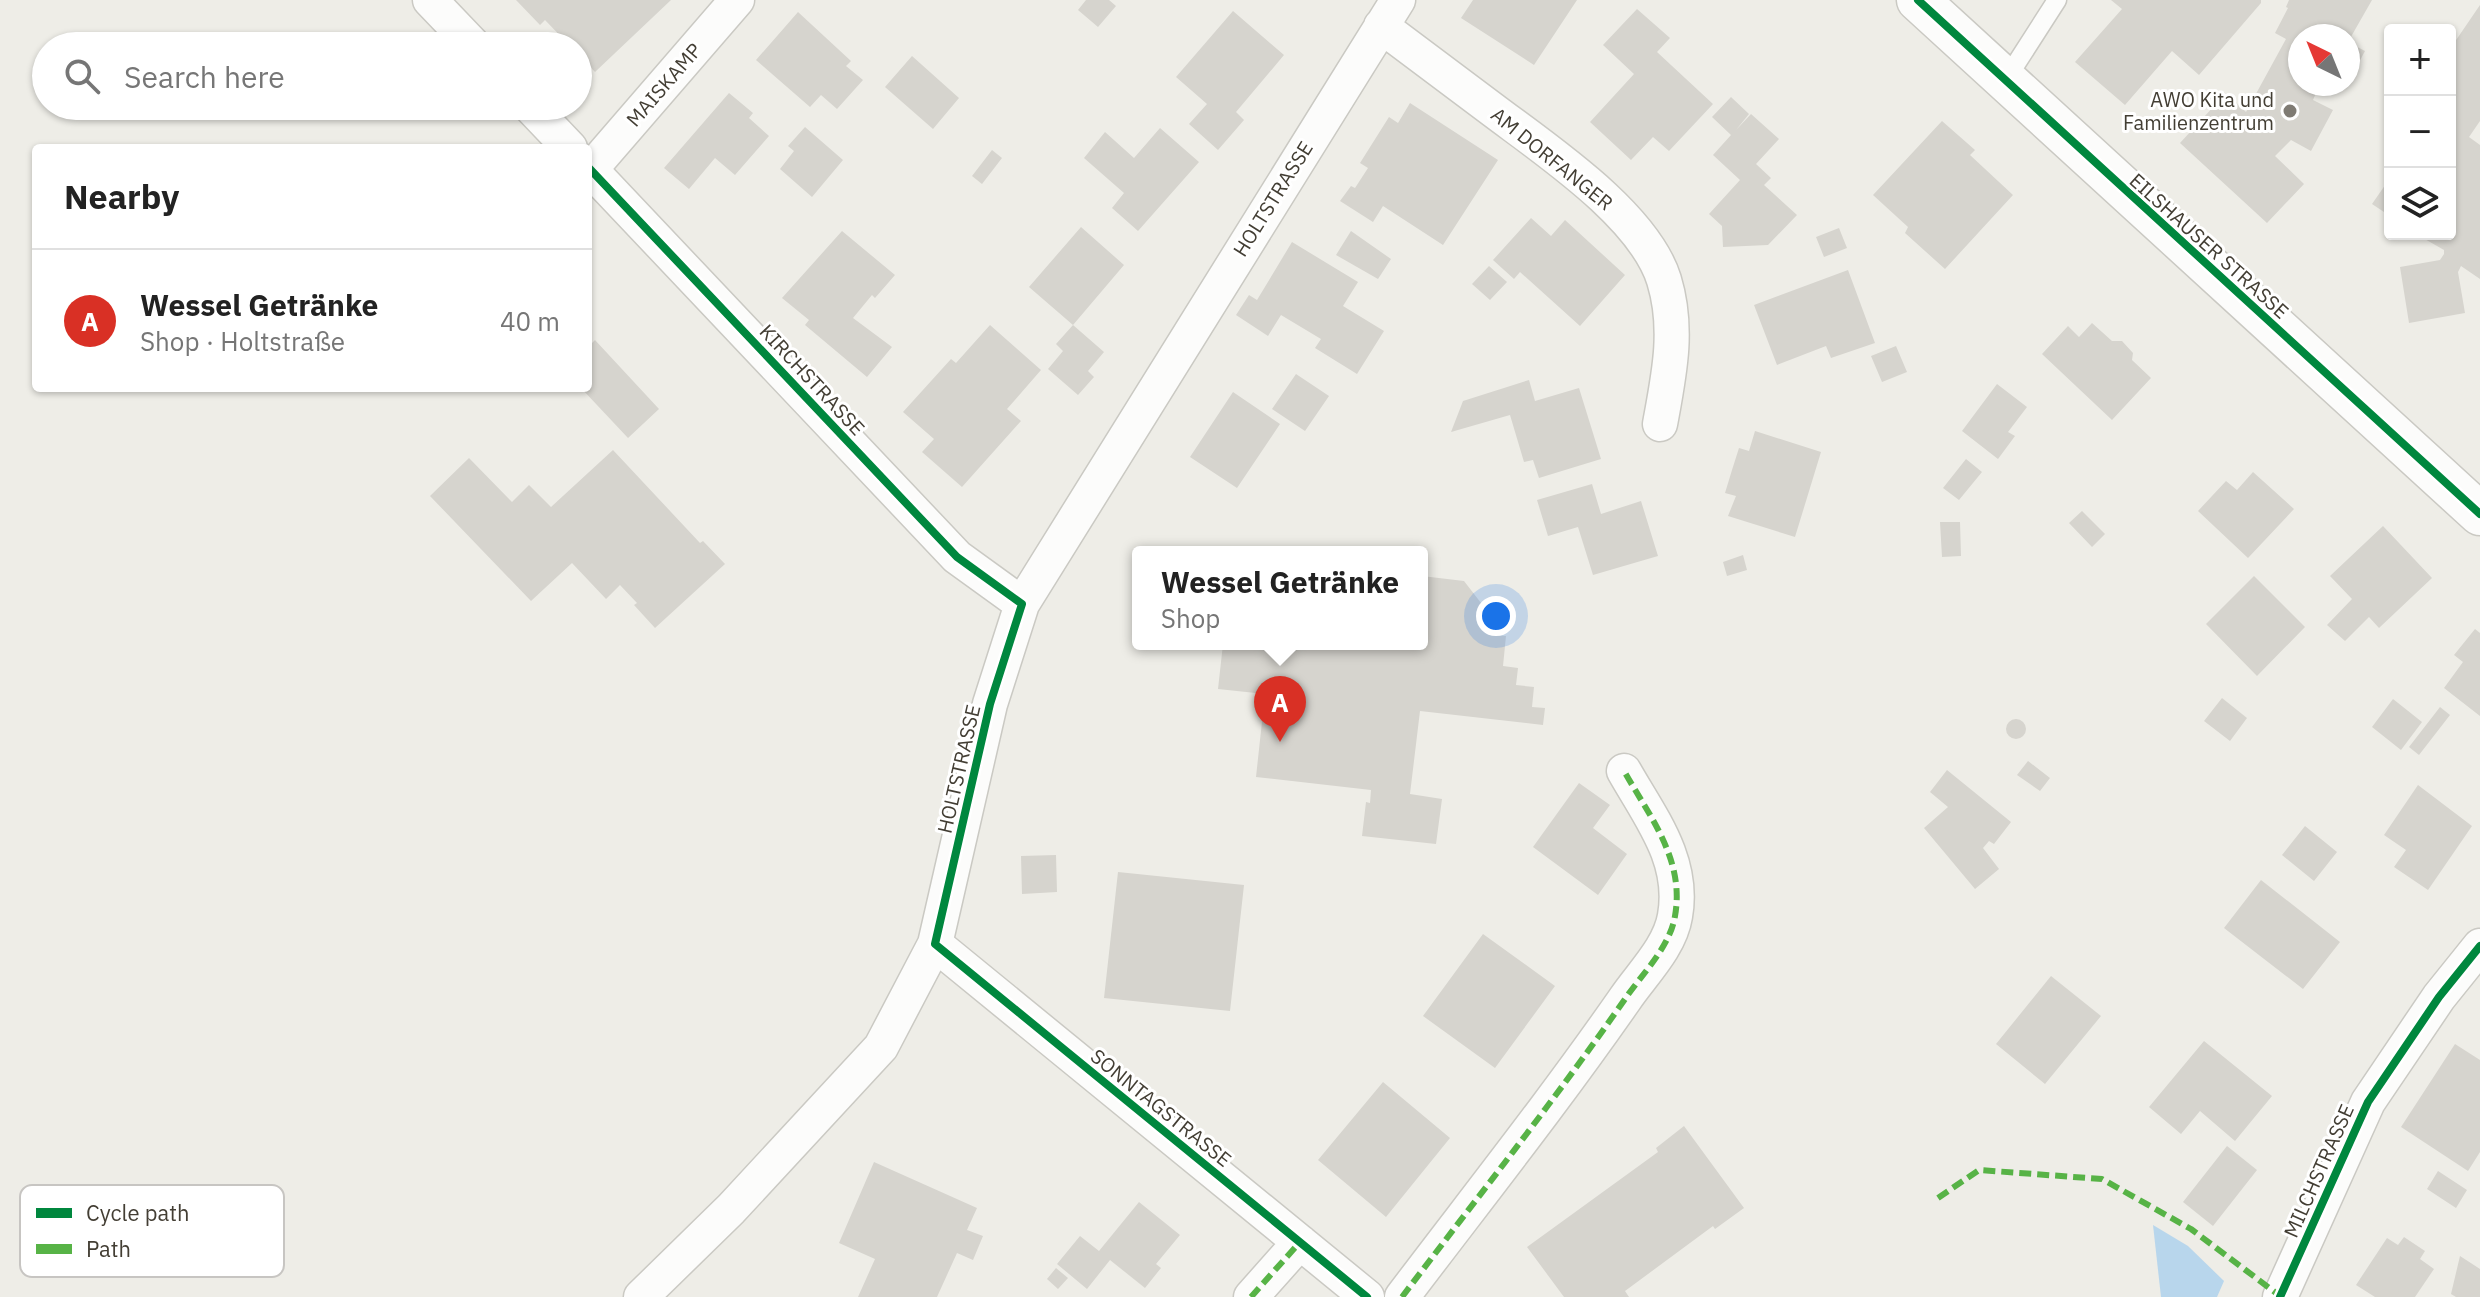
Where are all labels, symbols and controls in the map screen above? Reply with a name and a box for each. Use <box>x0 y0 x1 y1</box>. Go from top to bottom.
north arrow <box>2288 24 2360 96</box>
map controls <box>2384 24 2456 240</box>
button: + <box>2384 24 2456 96</box>
search box <box>32 32 592 120</box>
street label: MAISKAMP <box>620 37 707 132</box>
icon: search <box>60 54 104 98</box>
text: Search here <box>124 57 285 96</box>
place label: AWO Kita und Familienzentrum <box>2123 86 2274 136</box>
button: − <box>2384 96 2456 168</box>
street label: AM DORFANGER <box>1486 101 1619 216</box>
marker: AWO Kita und Familienzentrum <box>2281 102 2299 120</box>
street label: HOLTSTRASSE <box>1226 136 1319 262</box>
street label: EILSHAUSER STRASSE <box>2124 167 2295 324</box>
button: layers <box>2384 168 2456 240</box>
text: Nearby <box>64 174 179 218</box>
text: Wessel Getränke <box>140 285 378 324</box>
text: A <box>81 304 99 338</box>
text: 40 m <box>500 304 560 338</box>
street label: KIRCHSTRASSE <box>754 318 871 441</box>
text: Shop · Holtstraße <box>140 324 345 358</box>
popup <box>1132 546 1428 650</box>
text: Wessel Getränke <box>1161 562 1399 601</box>
your location <box>1476 596 1516 636</box>
text: Shop <box>1161 601 1220 635</box>
pin: A <box>1254 676 1306 742</box>
street label: HOLTSTRASSE <box>931 702 986 836</box>
street label: SONNTAGSTRASSE <box>1085 1042 1237 1173</box>
street label: MILCHSTRASSE <box>2277 1100 2360 1242</box>
legend <box>20 1185 284 1277</box>
text: Cycle path <box>86 1198 190 1227</box>
text: Path <box>86 1234 131 1263</box>

